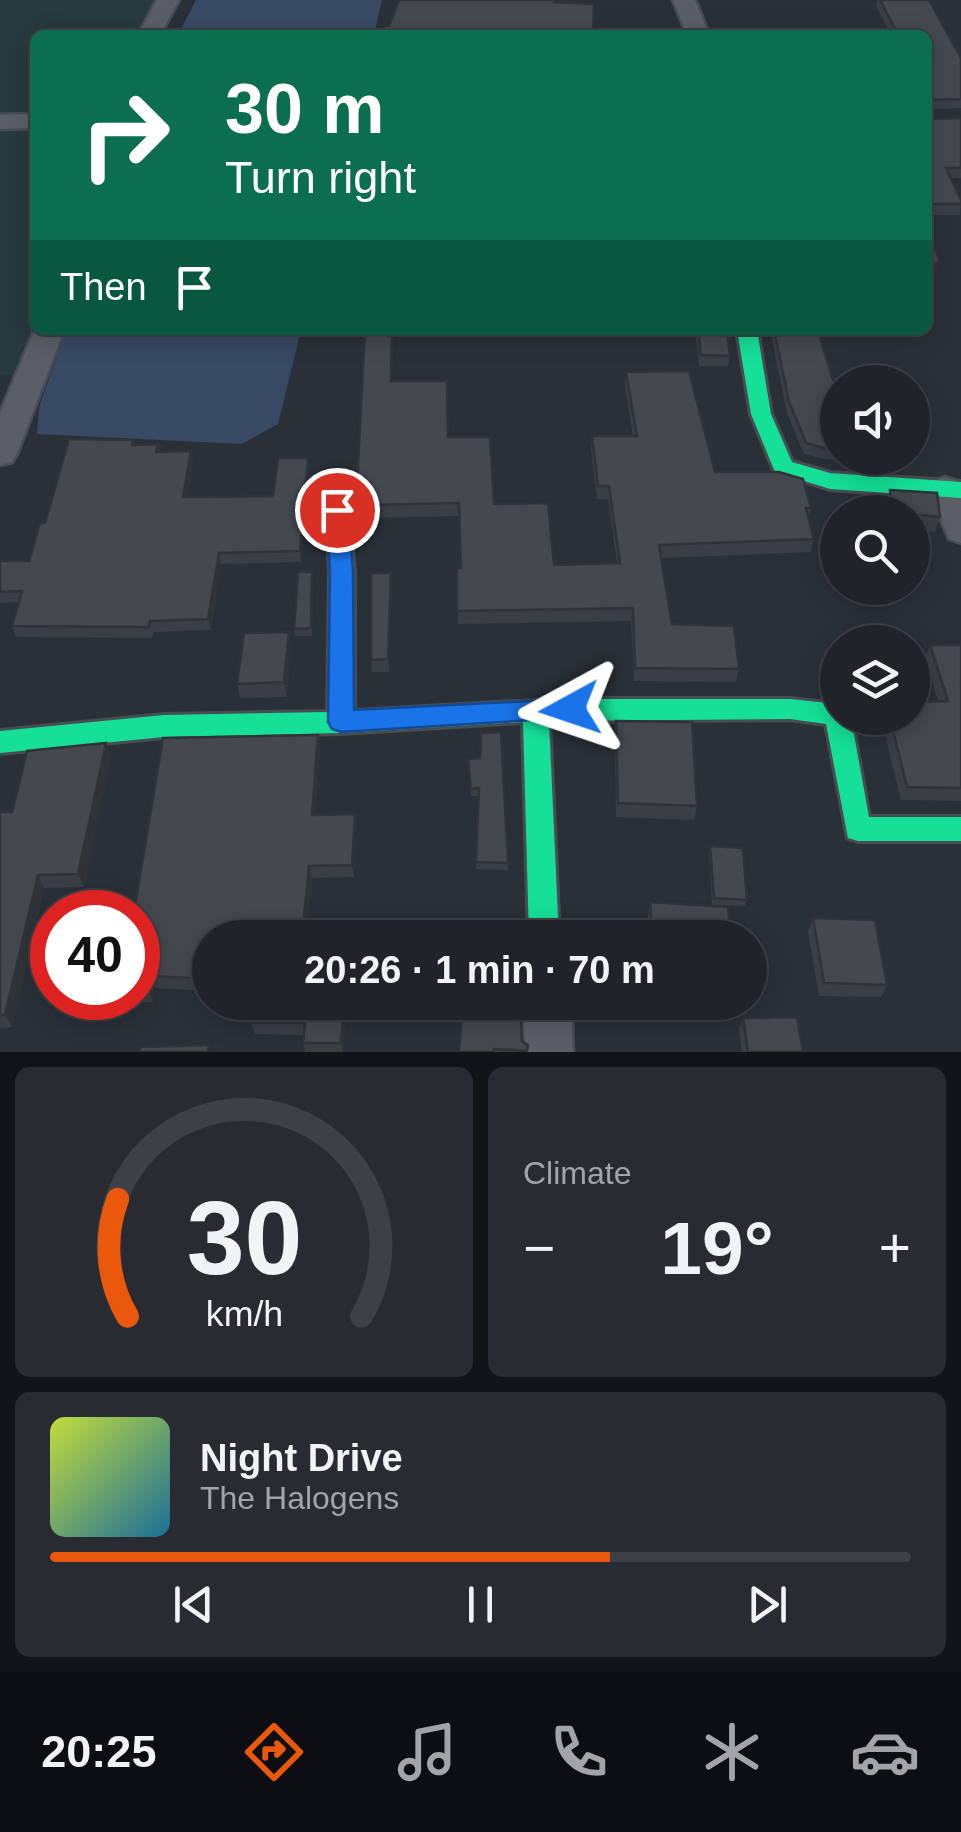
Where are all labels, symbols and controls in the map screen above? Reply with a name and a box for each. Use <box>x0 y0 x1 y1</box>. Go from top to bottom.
icon: right <box>60 70 190 200</box>
text: 30 m <box>225 70 385 148</box>
text: Turn right <box>225 152 416 203</box>
icon: arrive <box>167 260 222 315</box>
text: Then <box>60 266 147 308</box>
map controls <box>820 365 930 735</box>
button: sound <box>820 365 930 475</box>
pin <box>295 468 380 553</box>
icon: arrive <box>310 483 365 538</box>
button: search <box>820 495 930 605</box>
button: layers <box>820 625 930 735</box>
position arrow <box>518 657 622 761</box>
speed limit sign: 40 <box>30 890 160 1020</box>
text: 20:26 · 1 min · 70 m <box>304 949 655 991</box>
text: Climate <box>523 1155 631 1191</box>
text: 30 <box>186 1180 302 1296</box>
text: 19° <box>660 1206 774 1290</box>
text: − <box>523 1217 555 1279</box>
text: + <box>879 1217 911 1279</box>
text: km/h <box>205 1294 283 1334</box>
text: Night Drive <box>200 1437 403 1479</box>
text: The Halogens <box>200 1480 399 1516</box>
icon: previous <box>166 1577 221 1632</box>
icon: pause <box>453 1577 508 1632</box>
icon: next <box>740 1577 795 1632</box>
icon: directions <box>239 1717 309 1787</box>
icon: music <box>392 1717 462 1787</box>
icon: phone <box>544 1717 614 1787</box>
icon: climate <box>697 1717 767 1787</box>
icon: car <box>850 1717 920 1787</box>
text: 20:25 <box>41 1726 156 1777</box>

